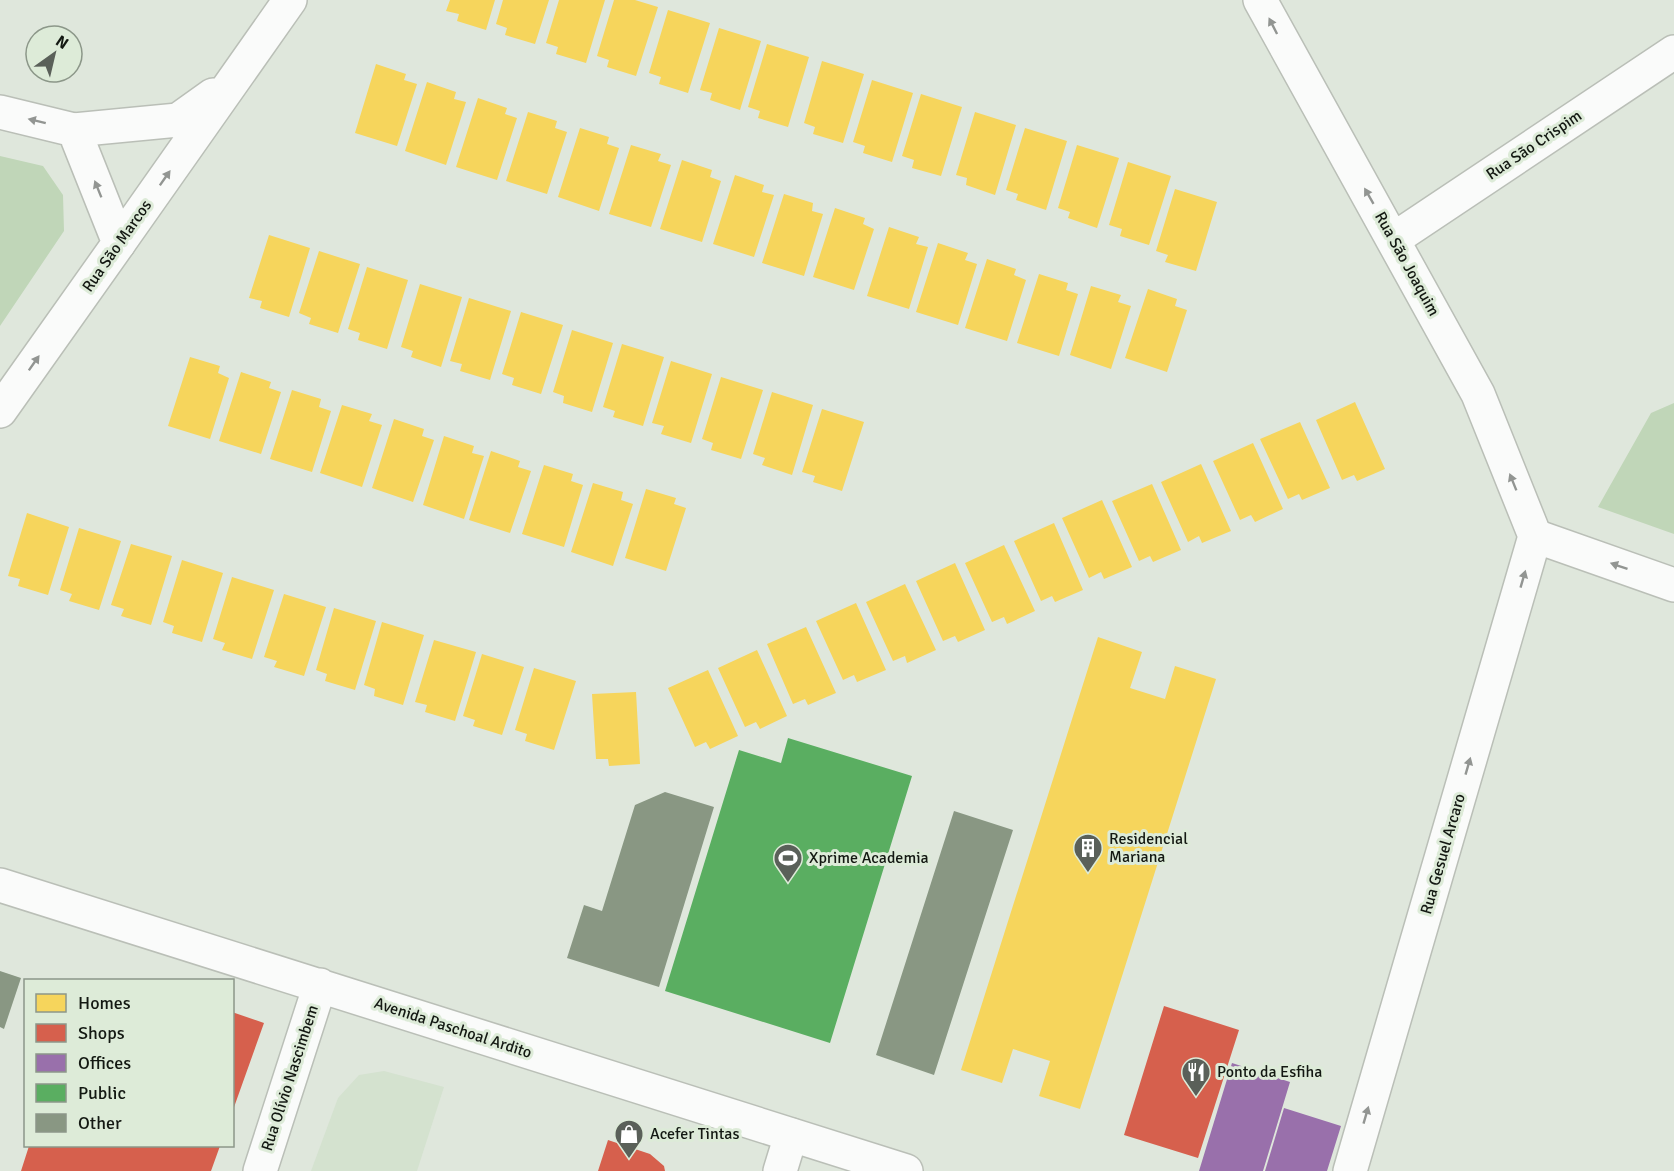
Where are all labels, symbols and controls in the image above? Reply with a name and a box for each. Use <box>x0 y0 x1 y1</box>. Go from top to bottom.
one-way arrow <box>1269 18 1278 35</box>
north arrow <box>24 24 84 84</box>
text: N <box>52 31 72 54</box>
street label: Rua São Crispim <box>1482 106 1586 184</box>
one-way arrow <box>28 116 46 126</box>
one-way arrow <box>159 171 171 187</box>
one-way arrow <box>92 180 102 198</box>
one-way arrow <box>1364 187 1374 204</box>
street label: Rua São Marcos <box>78 196 156 296</box>
street label: Rua São Joaquim <box>1370 208 1444 320</box>
one-way arrow <box>28 356 40 372</box>
one-way arrow <box>1508 473 1518 491</box>
one-way arrow <box>1610 560 1628 570</box>
one-way arrow <box>1519 570 1528 588</box>
one-way arrow <box>1464 757 1473 775</box>
street label: Rua Gesuel Arcaro <box>1416 791 1470 917</box>
place label: Residencial Mariana <box>1109 829 1188 867</box>
building icon: Residencial Mariana <box>1072 832 1104 874</box>
sports icon: Xprime Academia <box>772 842 804 884</box>
place label: Xprime Academia <box>809 848 929 868</box>
legend <box>24 979 234 1147</box>
text: Homes <box>78 992 131 1014</box>
street label: Avenida Paschoal Ardito <box>372 993 534 1063</box>
street label: Rua Olívio Nascimbem <box>257 1003 323 1153</box>
text: Shops <box>78 1022 125 1044</box>
text: Offices <box>78 1052 131 1074</box>
restaurant icon: Ponto da Esfiha <box>1180 1056 1212 1098</box>
place label: Ponto da Esfiha <box>1217 1062 1322 1082</box>
text: Public <box>78 1082 126 1104</box>
one-way arrow <box>1362 1106 1371 1124</box>
text: Other <box>78 1112 122 1134</box>
shop icon: Acefer Tintas <box>613 1118 645 1160</box>
place label: Acefer Tintas <box>650 1124 739 1144</box>

